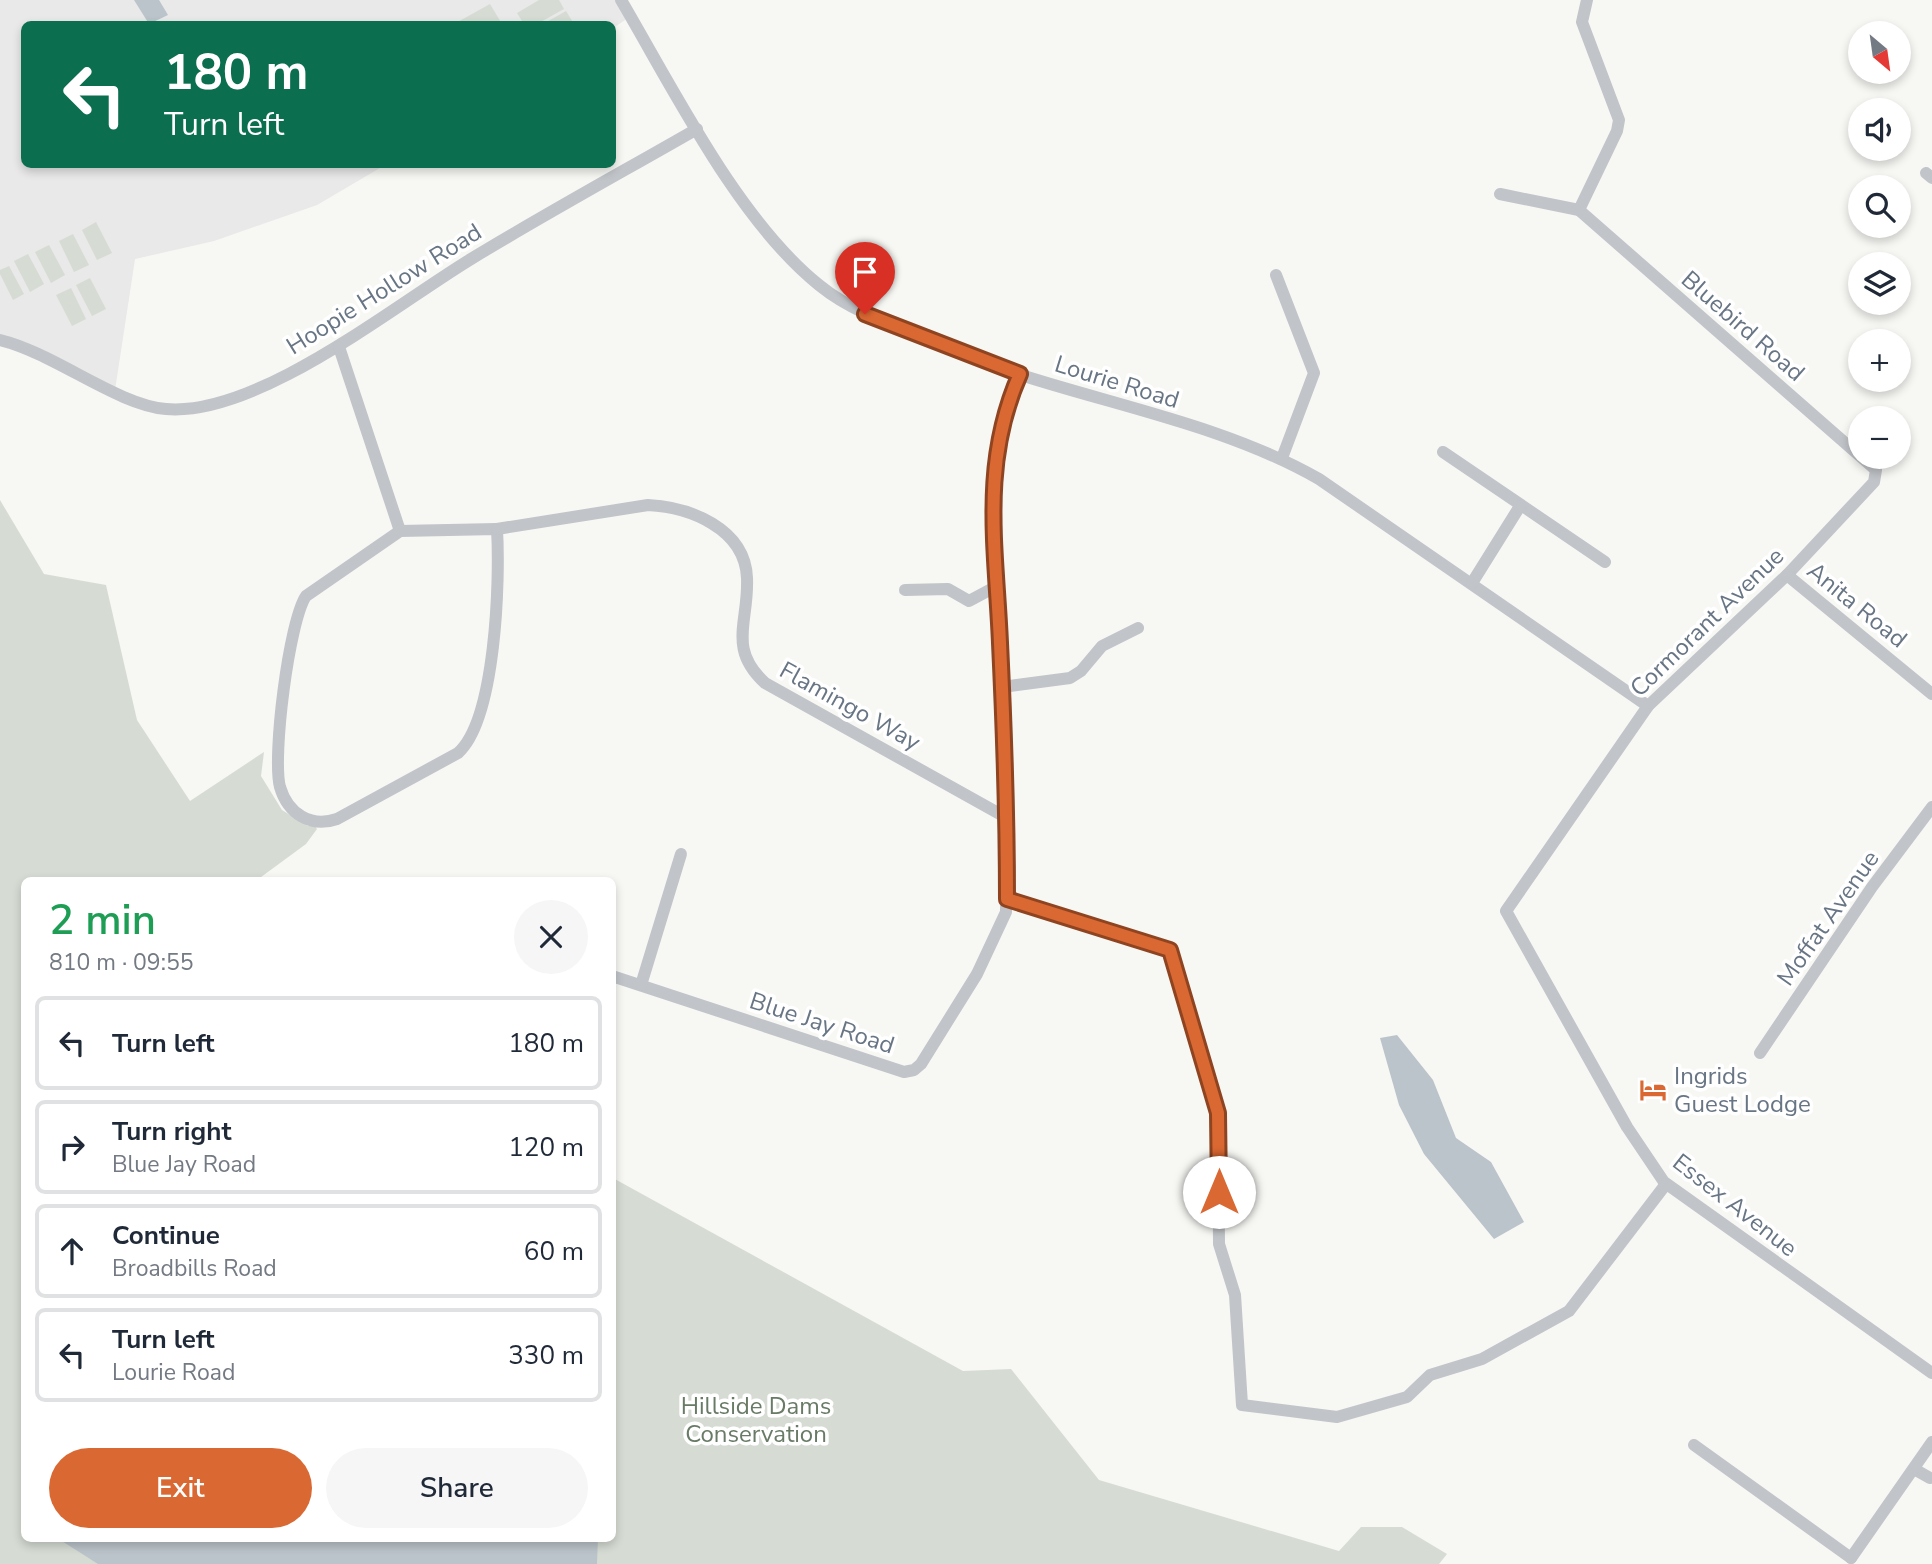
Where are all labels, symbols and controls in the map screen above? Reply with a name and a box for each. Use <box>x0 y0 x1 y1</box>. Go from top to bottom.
north arrow <box>1848 21 1911 84</box>
map controls <box>1848 21 1911 469</box>
text: 180 m <box>164 39 308 106</box>
icon: left <box>49 49 140 140</box>
button: sound <box>1848 98 1911 161</box>
text: Turn left <box>164 103 284 146</box>
button: search <box>1848 175 1911 238</box>
street label: Hoopie Hollow Road <box>280 216 488 362</box>
pin <box>835 242 895 314</box>
button: layers <box>1848 252 1911 315</box>
icon: arrive <box>846 253 884 291</box>
street label: Bluebird Road <box>1675 264 1811 388</box>
button: + <box>1848 329 1911 392</box>
street label: Lourie Road <box>1051 348 1183 416</box>
button: − <box>1848 406 1911 469</box>
street label: Cormorant Avenue <box>1623 540 1791 704</box>
street label: Anita Road <box>1800 555 1914 655</box>
street label: Flamingo Way <box>774 654 927 758</box>
street label: Moffat Avenue <box>1770 844 1886 992</box>
text: 2 min <box>49 892 156 949</box>
button: close <box>514 900 588 974</box>
text: 810 m · 09:55 <box>49 947 194 978</box>
street label: Blue Jay Road <box>746 985 898 1061</box>
icon: left <box>53 1024 91 1062</box>
text: Turn left <box>112 1026 215 1061</box>
text: 180 m <box>508 1026 584 1061</box>
place label: Ingrids Guest Lodge <box>1674 1060 1811 1120</box>
hotel icon: Ingrids Guest Lodge <box>1638 1075 1668 1105</box>
text: Turn right <box>112 1114 231 1149</box>
icon: right <box>53 1128 91 1166</box>
text: 120 m <box>508 1130 584 1165</box>
street label: Essex Avenue <box>1666 1146 1804 1264</box>
text: Blue Jay Road <box>112 1149 256 1180</box>
position arrow <box>1182 1155 1256 1229</box>
text: Continue <box>112 1218 220 1253</box>
icon: ahead <box>53 1232 91 1270</box>
text: 60 m <box>524 1234 584 1269</box>
text: Broadbills Road <box>112 1253 277 1284</box>
text: Turn left <box>112 1322 215 1357</box>
icon: left <box>53 1336 91 1374</box>
text: 330 m <box>508 1338 584 1373</box>
text: Lourie Road <box>112 1357 235 1388</box>
park label: Hillside Dams Conservation <box>681 1390 831 1450</box>
button: Exit <box>49 1448 312 1528</box>
button: Share <box>326 1448 588 1528</box>

